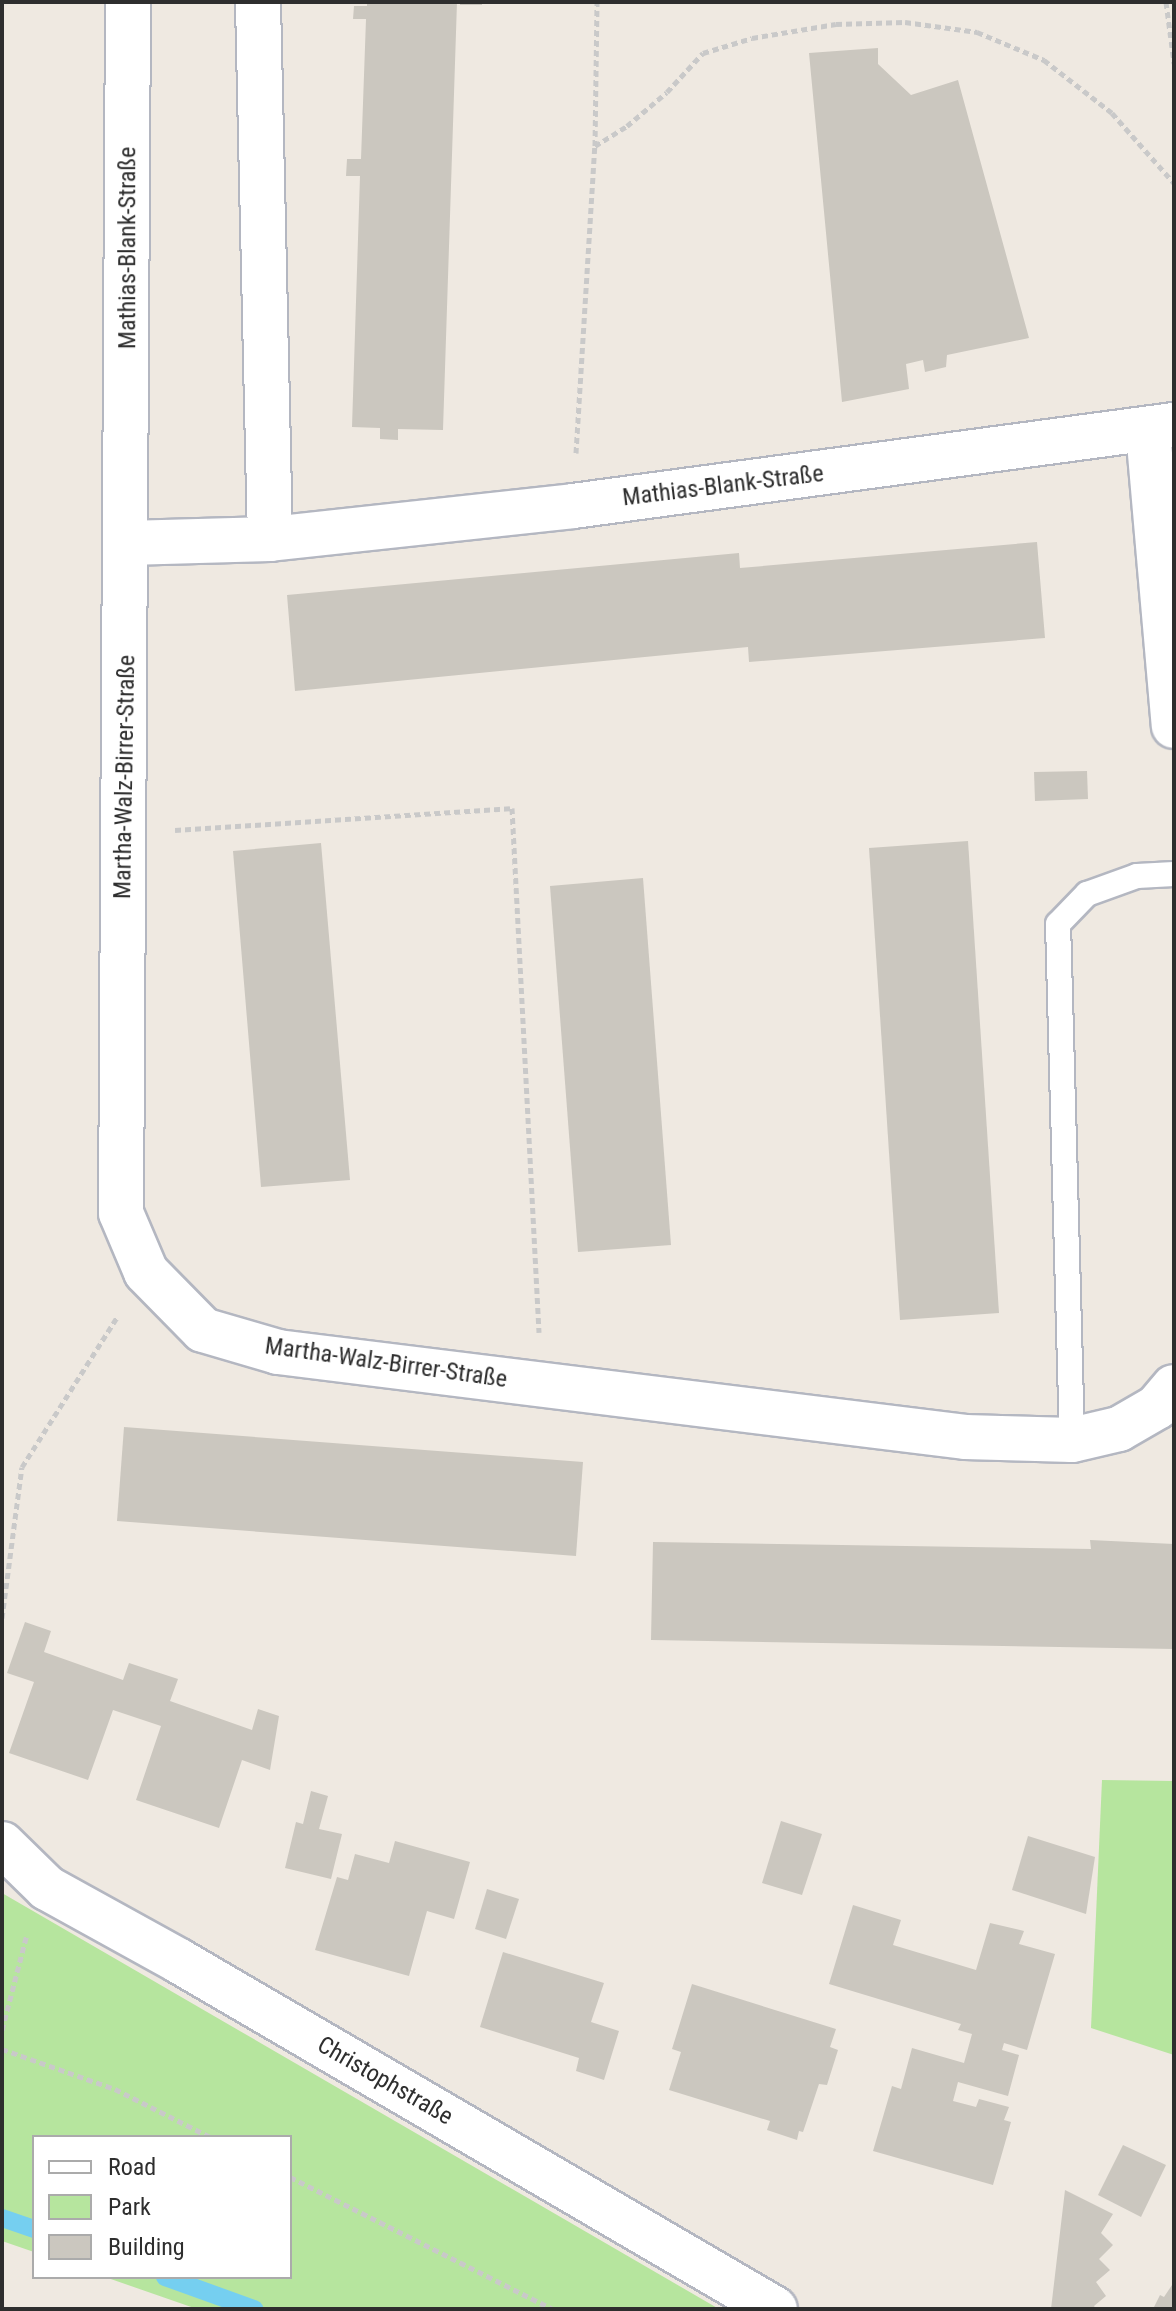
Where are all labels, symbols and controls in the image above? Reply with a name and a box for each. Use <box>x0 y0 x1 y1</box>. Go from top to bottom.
street label: Mathias-Blank-Straße <box>114 147 142 349</box>
street label: Mathias-Blank-Straße <box>621 459 825 513</box>
street label: Martha-Walz-Birrer-Straße <box>108 655 142 899</box>
street label: Martha-Walz-Birrer-Straße <box>263 1332 509 1394</box>
street label: Christophstraße <box>312 2031 458 2131</box>
legend <box>32 2135 292 2279</box>
text: Road <box>108 2153 156 2181</box>
text: Park <box>108 2193 151 2221</box>
text: Building <box>108 2233 185 2261</box>

